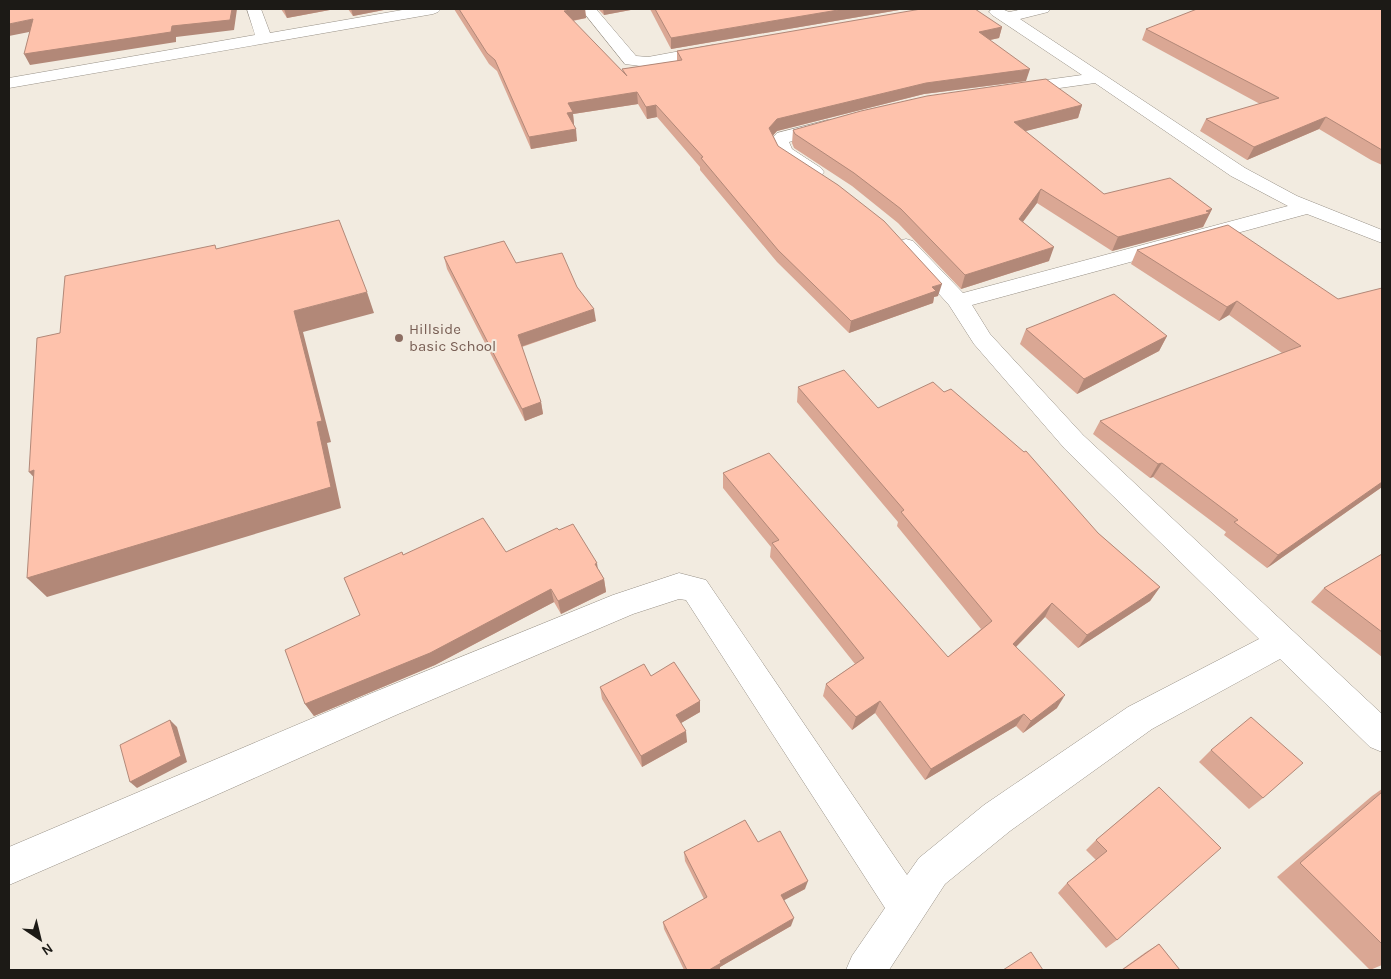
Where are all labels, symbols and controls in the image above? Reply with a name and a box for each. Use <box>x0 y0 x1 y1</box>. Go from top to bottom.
place label: Hillside basic School <box>409 320 496 355</box>
marker: Hillside basic School <box>393 332 405 344</box>
north arrow <box>15 914 65 964</box>
text: N <box>38 939 56 959</box>

